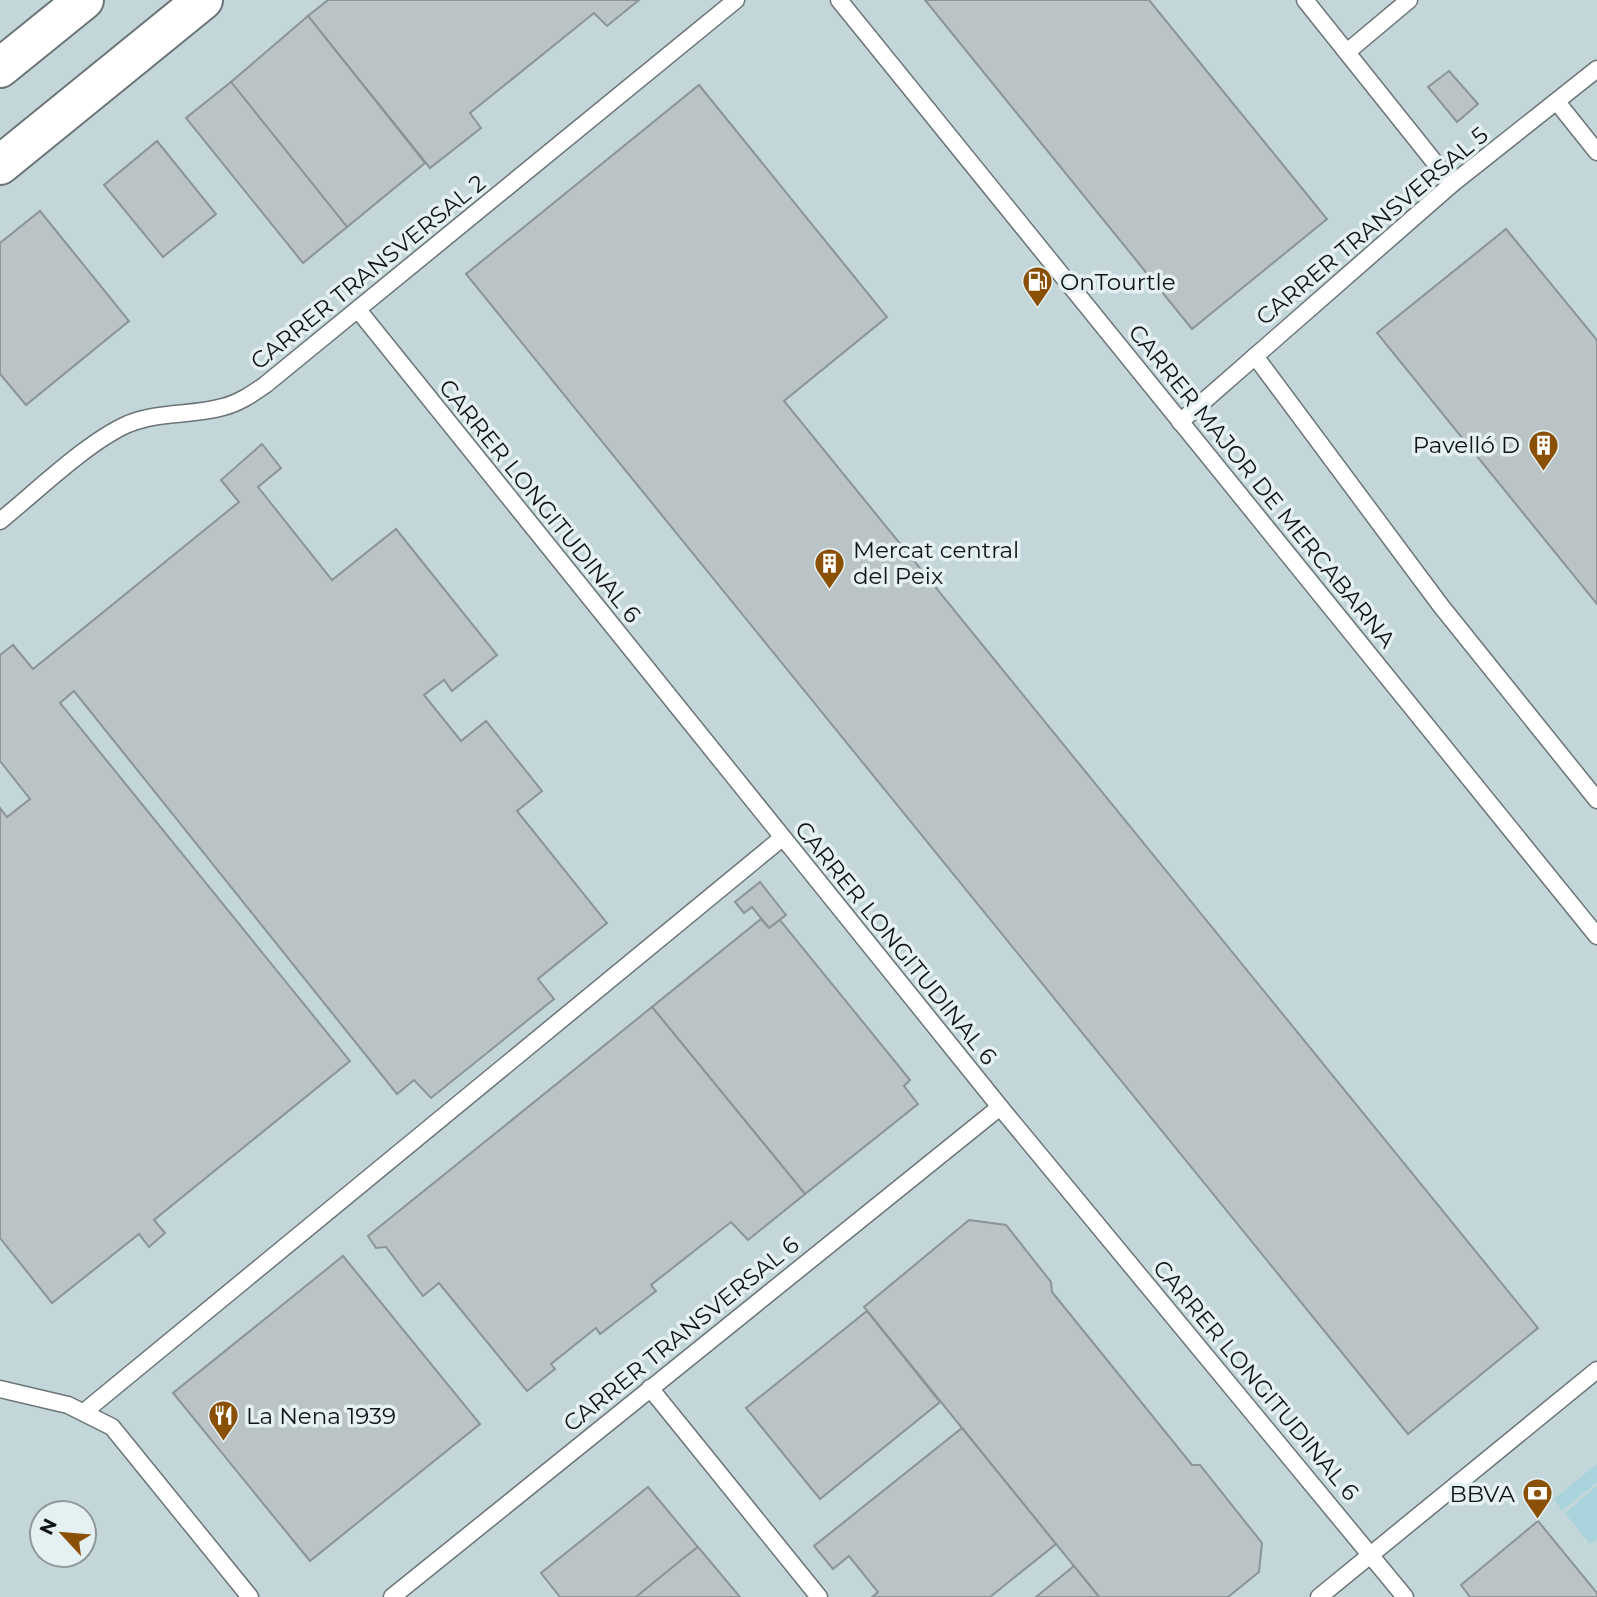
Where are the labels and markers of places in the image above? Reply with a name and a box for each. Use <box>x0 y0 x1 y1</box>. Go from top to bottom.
fuel station icon: OnTourtle <box>1020 265 1054 309</box>
place label: OnTourtle <box>1060 268 1176 296</box>
building icon: Pavelló D <box>1526 428 1560 472</box>
place label: Pavelló D <box>1413 431 1520 459</box>
place label: Mercat central del Peix <box>853 536 1019 590</box>
building icon: Mercat central del Peix <box>813 546 847 590</box>
restaurant icon: La Nena 1939 <box>206 1399 240 1443</box>
place label: La Nena 1939 <box>246 1402 396 1430</box>
bank icon: BBVA <box>1521 1477 1555 1521</box>
place label: BBVA <box>1449 1480 1516 1508</box>

